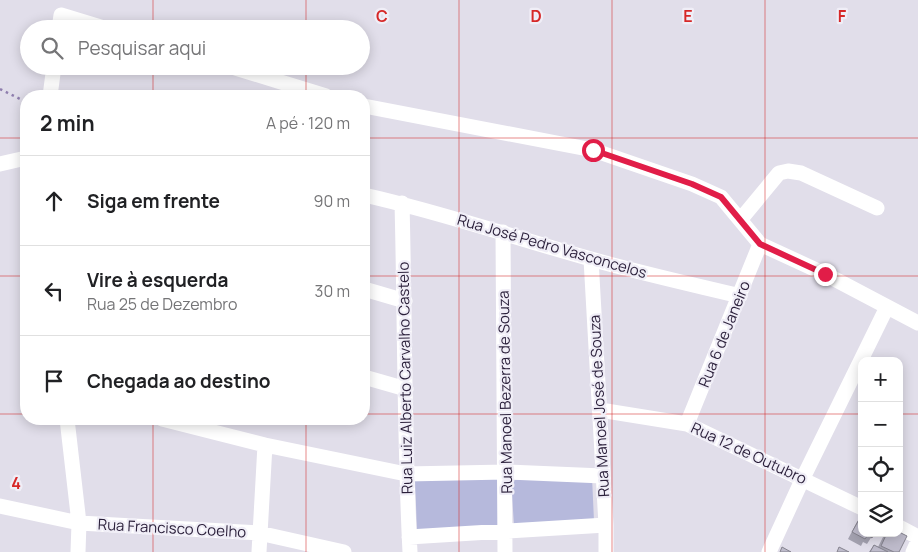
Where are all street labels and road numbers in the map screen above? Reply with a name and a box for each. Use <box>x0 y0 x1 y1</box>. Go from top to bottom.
street label: Rua José Pedro Vasconcelos <box>455 209 649 283</box>
street label: Rua Luiz Alberto Carvalho Castelo <box>392 262 418 494</box>
street label: Rua 6 de Janeiro <box>693 277 755 390</box>
street label: Rua Manoel Bezerra de Souza <box>493 290 517 494</box>
street label: Rua Manoel José de Souza <box>584 314 614 498</box>
street label: Rua 12 de Outubro <box>688 417 810 489</box>
street label: Rua Francisco Coelho <box>97 514 247 542</box>

